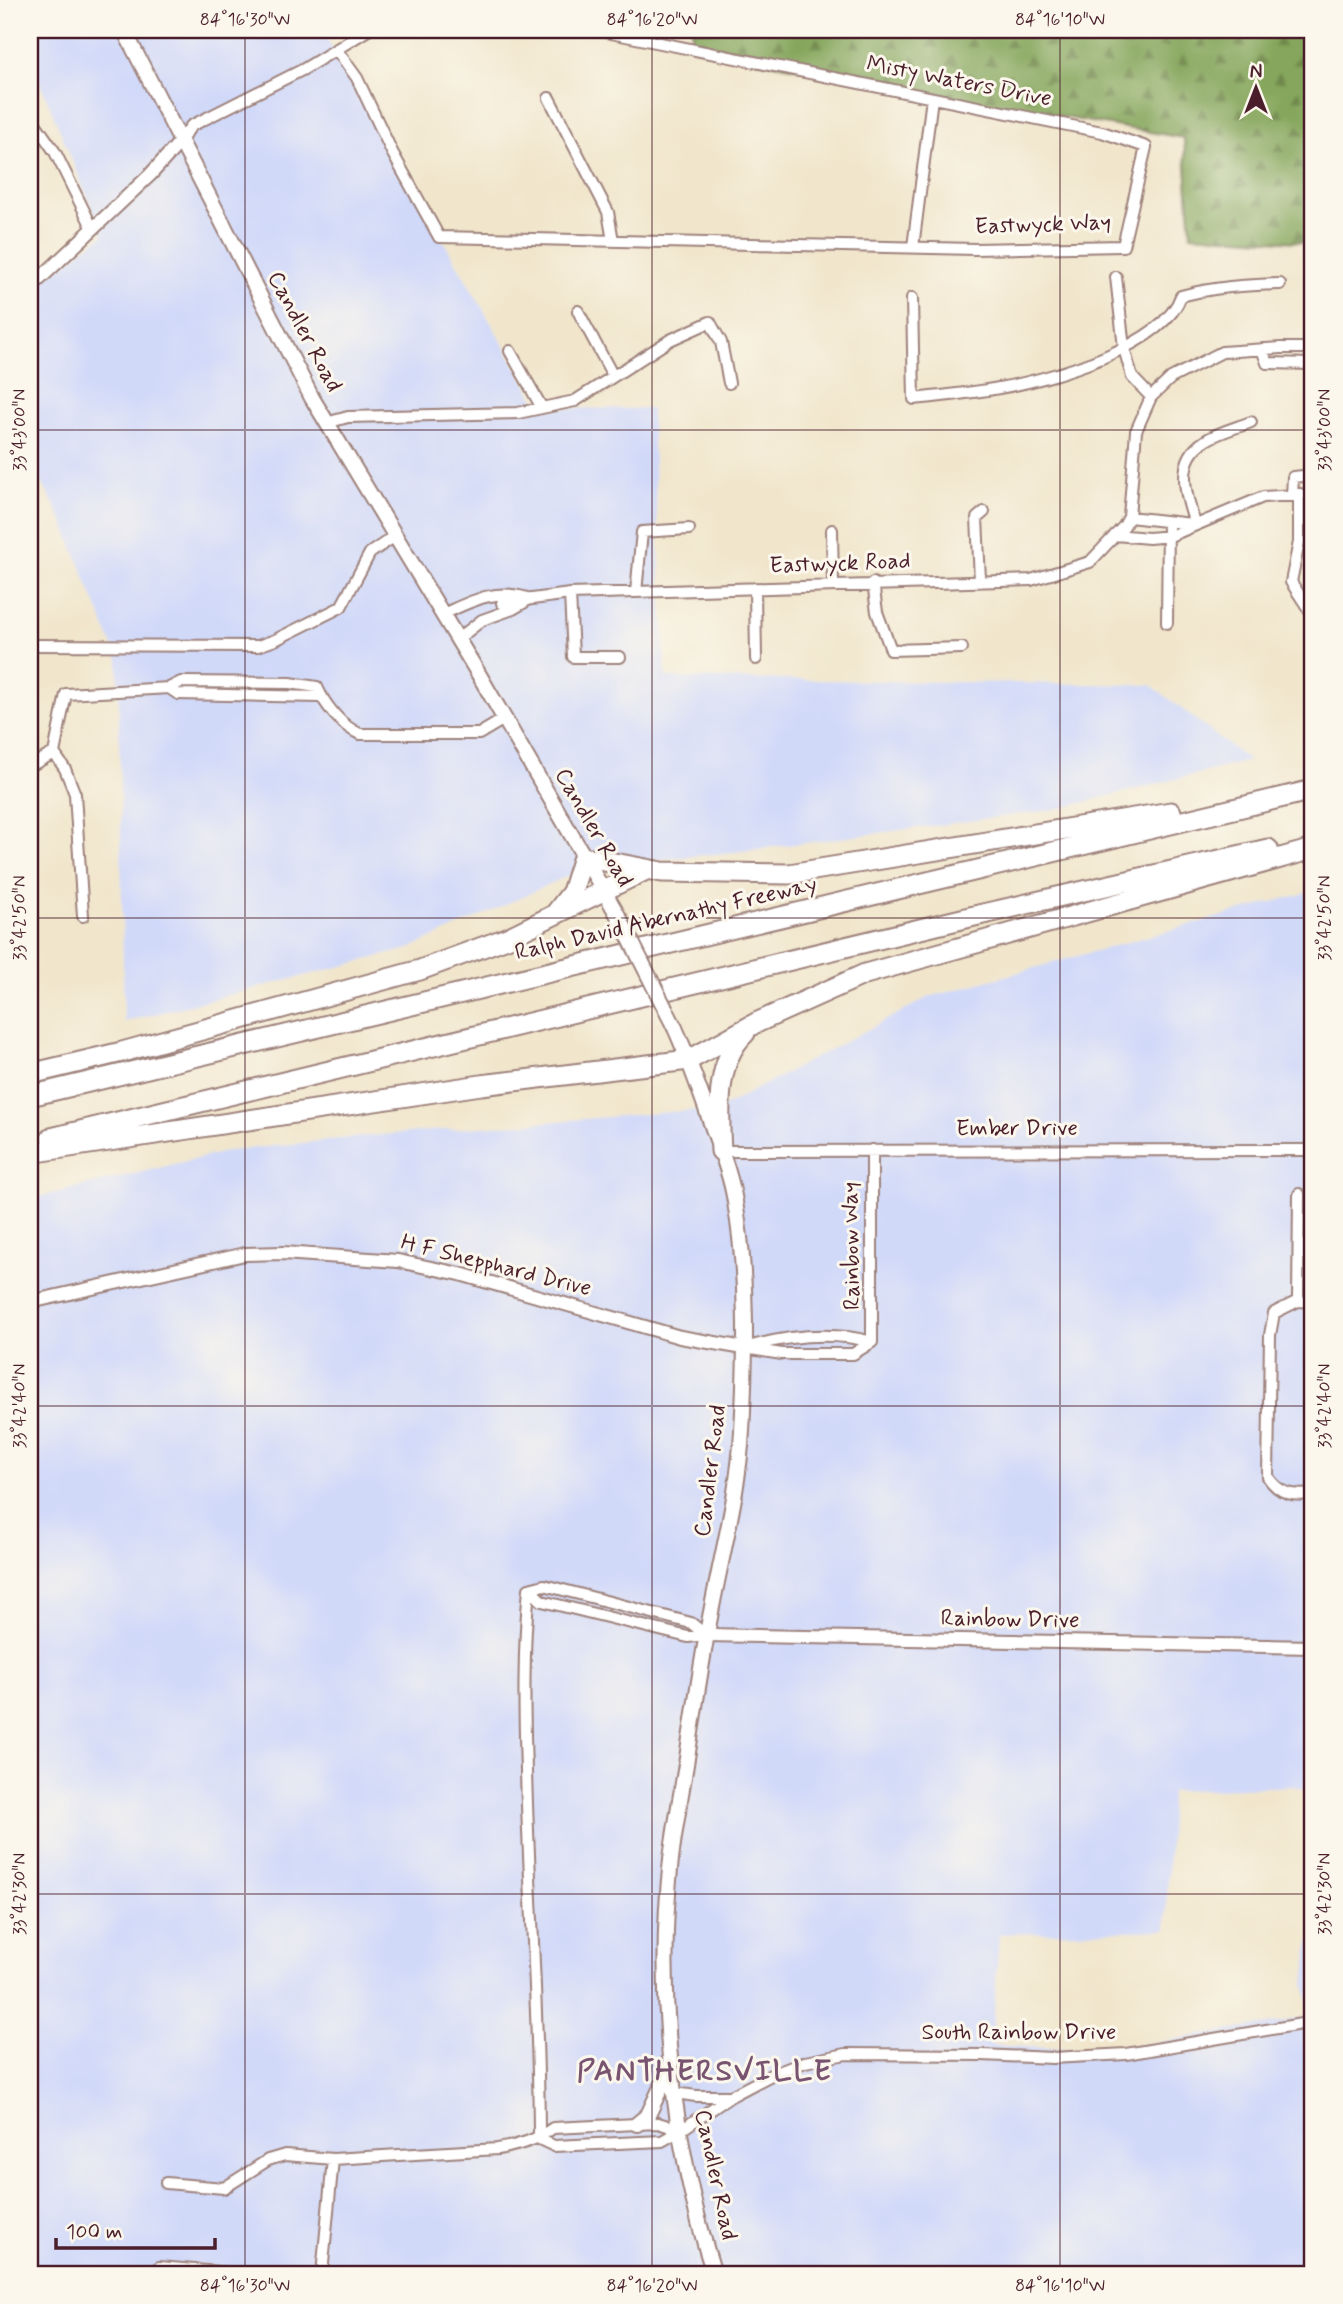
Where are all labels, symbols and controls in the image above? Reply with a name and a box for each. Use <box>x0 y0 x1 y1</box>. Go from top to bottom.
text: 84°16'30"W <box>200 8 290 32</box>
text: 84°16'20"W <box>607 8 697 32</box>
text: 84°16'10"W <box>1015 8 1105 32</box>
street label: Misty Waters Drive <box>864 49 1054 115</box>
north arrow <box>1220 52 1290 122</box>
text: N <box>1250 60 1262 85</box>
street label: Eastwyck Way <box>974 208 1112 242</box>
street label: Candler Road <box>260 266 348 398</box>
text: 33°43'00"N <box>8 389 32 471</box>
text: 33°43'00"N <box>1313 389 1337 471</box>
street label: Eastwyck Road <box>769 547 911 581</box>
street label: Candler Road <box>547 763 639 893</box>
street label: Ralph David Abernathy Freeway <box>512 870 820 968</box>
text: 33°42'50"N <box>8 875 32 961</box>
text: 33°42'50"N <box>1313 875 1337 961</box>
street label: Ember Drive <box>956 1114 1078 1144</box>
street label: Rainbow Way <box>836 1182 868 1310</box>
street label: H F Shepphard Drive <box>398 1228 594 1304</box>
text: 33°42'40"N <box>8 1364 32 1448</box>
text: 33°42'40"N <box>1313 1364 1337 1448</box>
street label: Candler Road <box>688 1403 734 1539</box>
street label: Rainbow Drive <box>940 1604 1080 1636</box>
text: 33°42'30"N <box>8 1853 32 1935</box>
text: 33°42'30"N <box>1313 1853 1337 1935</box>
street label: South Rainbow Drive <box>922 2018 1117 2048</box>
district label: PANTHERSVILLE <box>577 2052 833 2091</box>
street label: Candler Road <box>687 2107 743 2243</box>
scale bar <box>56 2206 215 2250</box>
text: 100 m <box>66 2218 122 2246</box>
text: 84°16'30"W <box>200 2274 290 2298</box>
text: 84°16'20"W <box>607 2274 697 2298</box>
text: 84°16'10"W <box>1015 2274 1105 2298</box>

